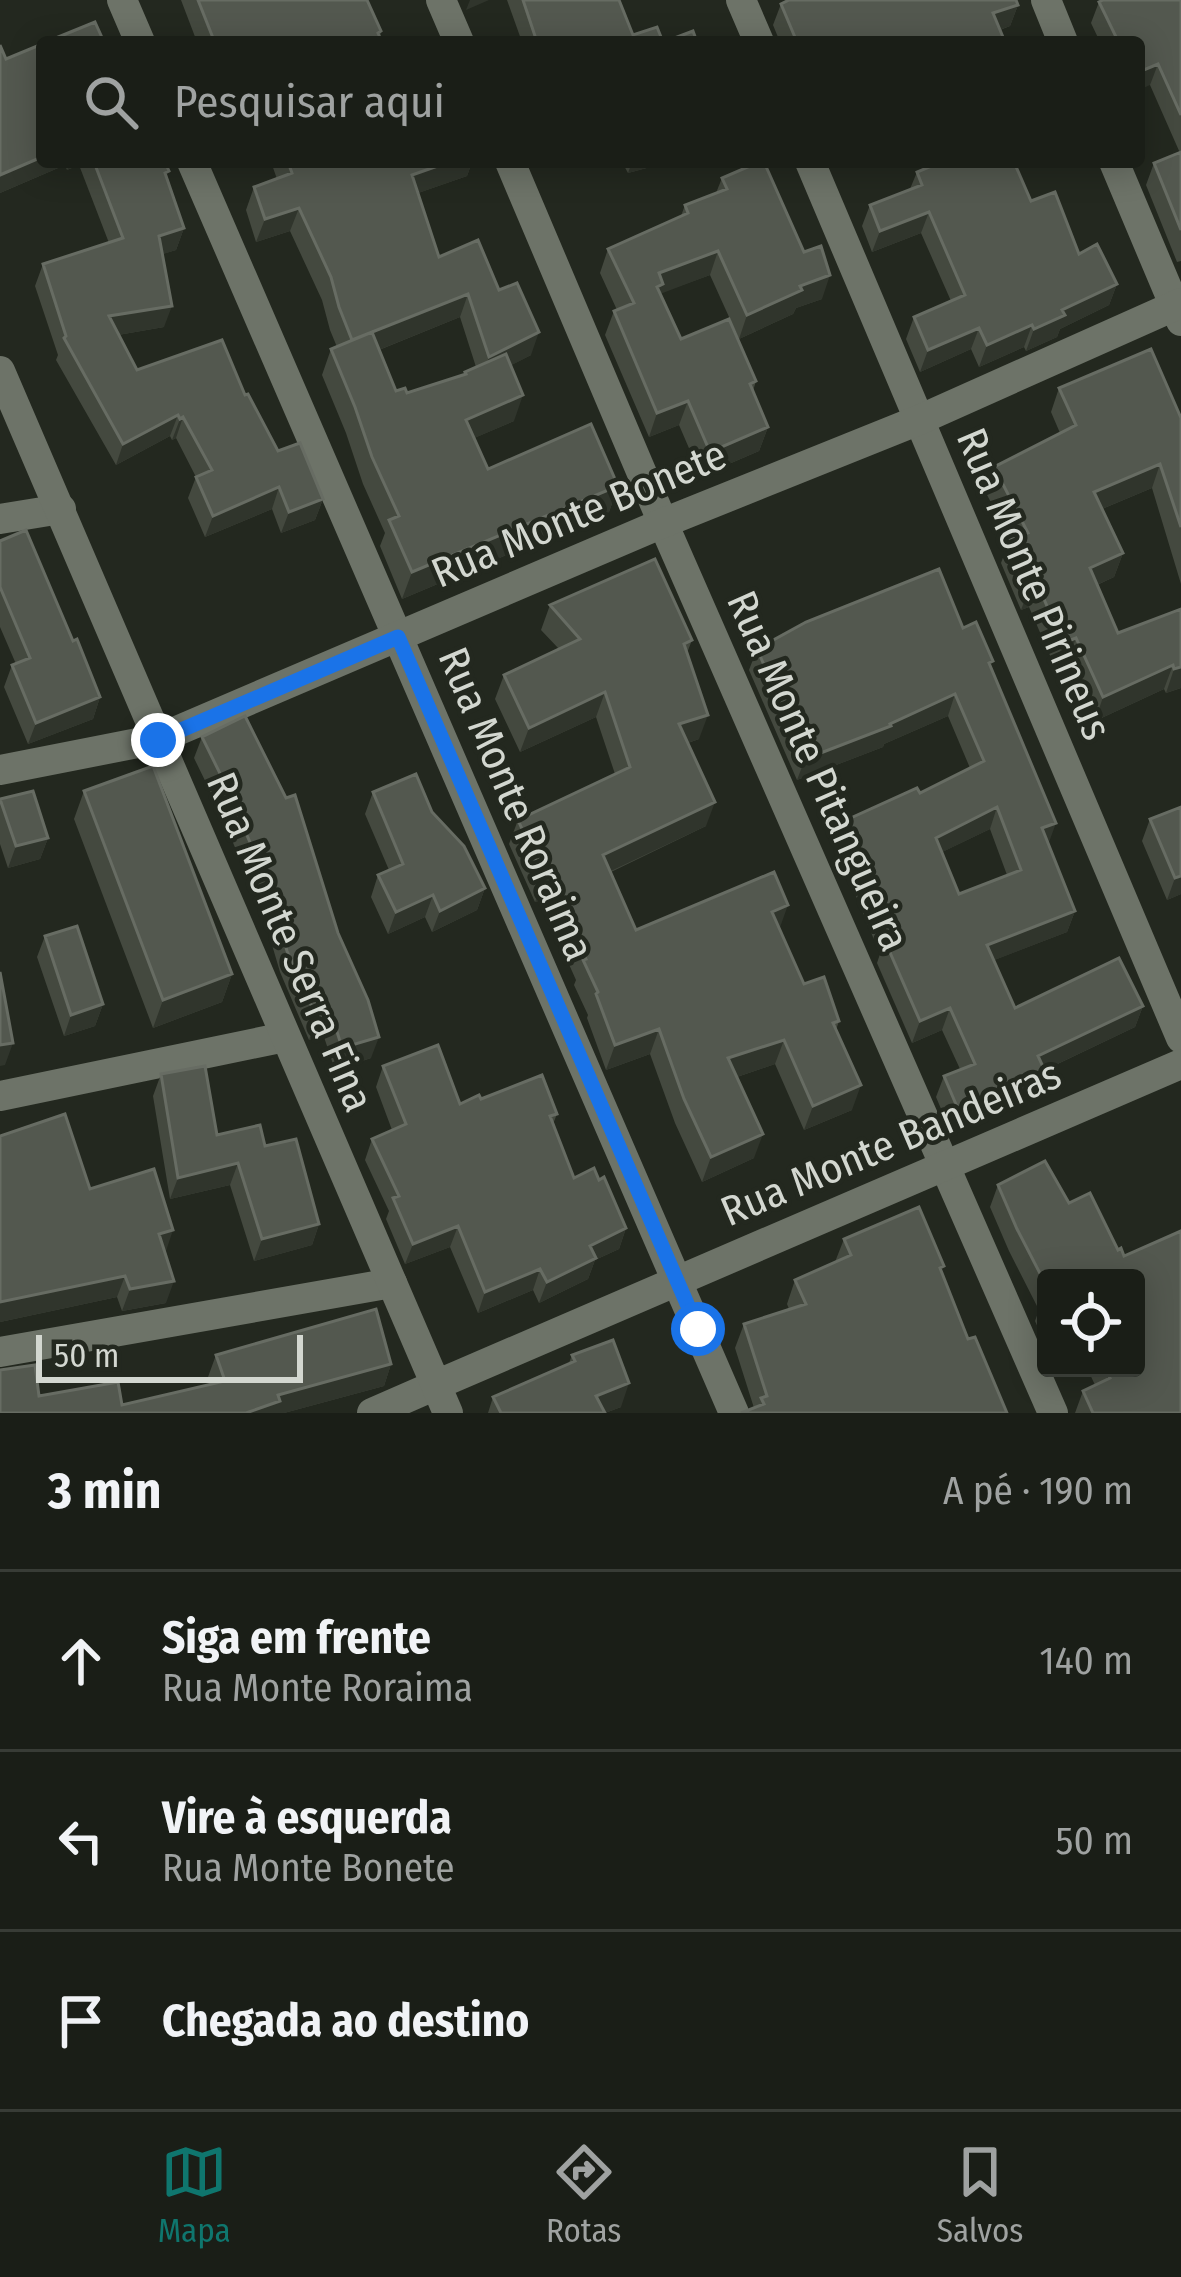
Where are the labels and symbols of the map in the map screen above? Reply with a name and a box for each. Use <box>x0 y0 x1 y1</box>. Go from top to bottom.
street label: Rua Monte Pirineus <box>946 421 1122 747</box>
street label: Rua Monte Bonete <box>424 429 734 599</box>
street label: Rua Monte Pitangueira <box>716 583 920 959</box>
street label: Rua Monte Roraima <box>428 640 604 968</box>
route end <box>131 713 185 767</box>
street label: Rua Monte Serra Fina <box>196 765 384 1119</box>
street label: Rua Monte Bandeiras <box>714 1049 1068 1237</box>
route start <box>671 1302 725 1356</box>
scale bar <box>36 1329 303 1382</box>

